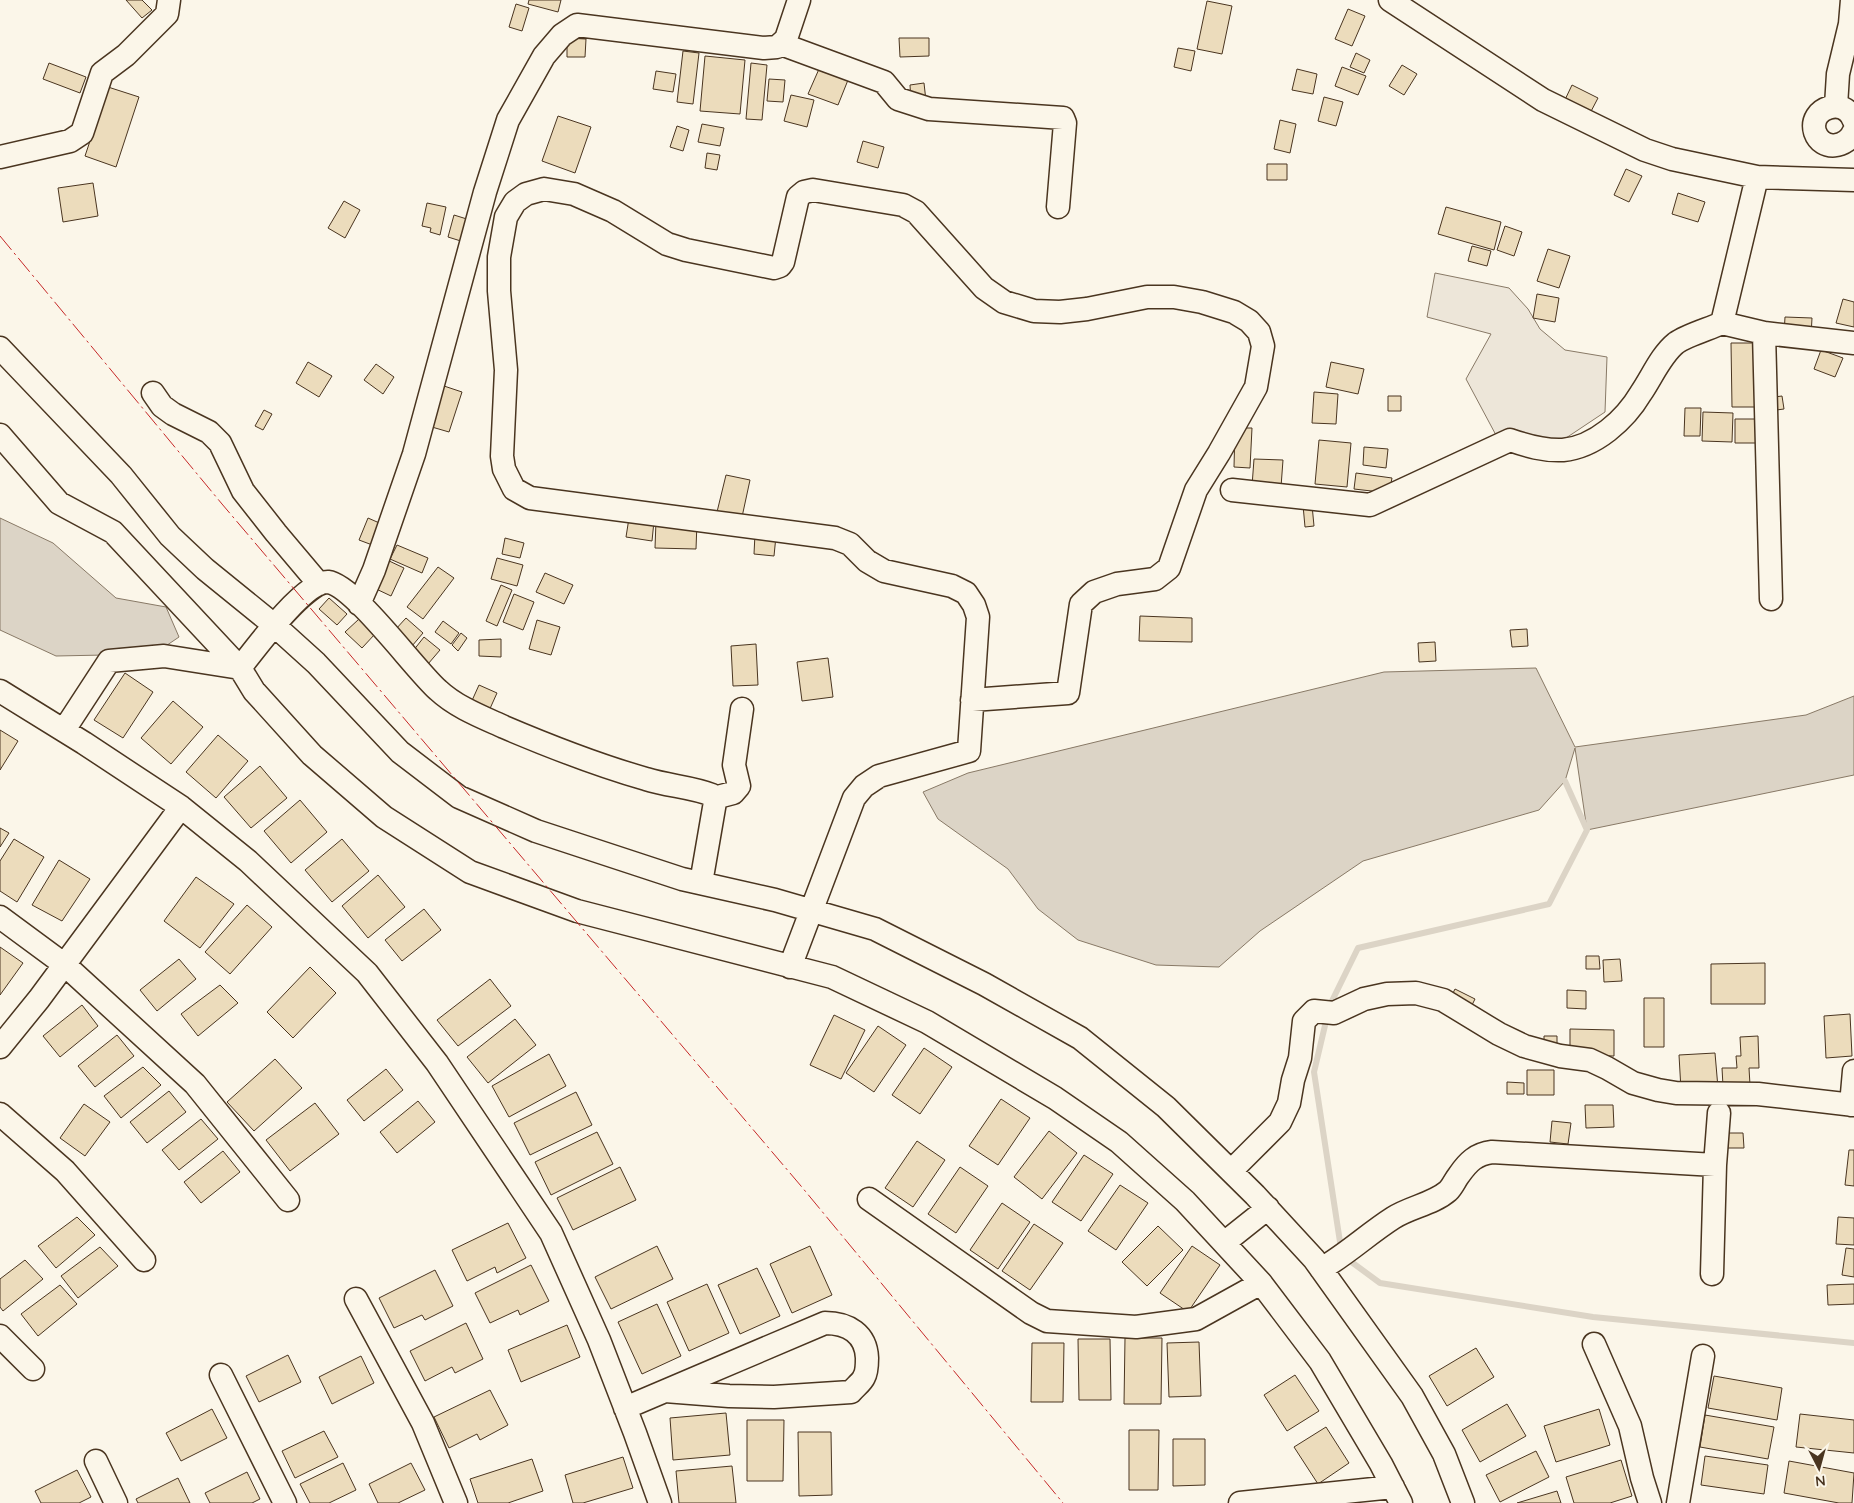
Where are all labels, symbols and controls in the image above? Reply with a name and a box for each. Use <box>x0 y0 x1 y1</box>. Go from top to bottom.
north arrow <box>1794 1443 1844 1493</box>
text: N <box>1814 1471 1826 1490</box>

